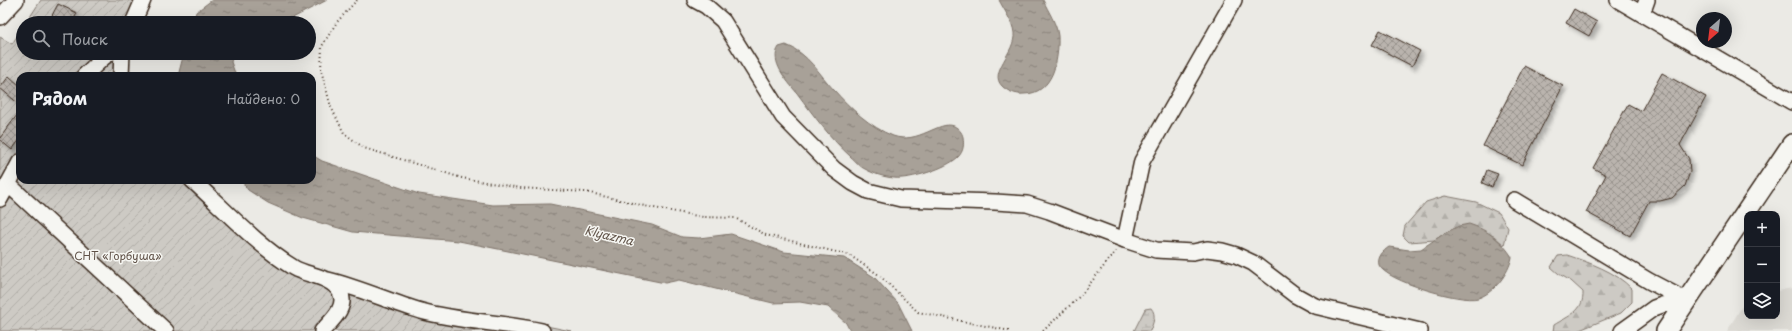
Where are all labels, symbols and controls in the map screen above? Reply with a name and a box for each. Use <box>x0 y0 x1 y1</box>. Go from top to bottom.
north arrow <box>1696 12 1732 48</box>
search box <box>16 16 316 60</box>
icon: search <box>30 27 52 49</box>
text: Поиск <box>62 27 108 50</box>
text: Рядом <box>32 85 87 111</box>
text: Найдено: 0 <box>227 89 300 108</box>
map controls <box>1744 211 1780 319</box>
button: + <box>1744 211 1780 247</box>
water label: Klyazma <box>583 221 636 249</box>
park label: СНТ «Горбуша» <box>74 247 162 264</box>
button: − <box>1744 247 1780 283</box>
button: layers <box>1744 283 1780 319</box>

